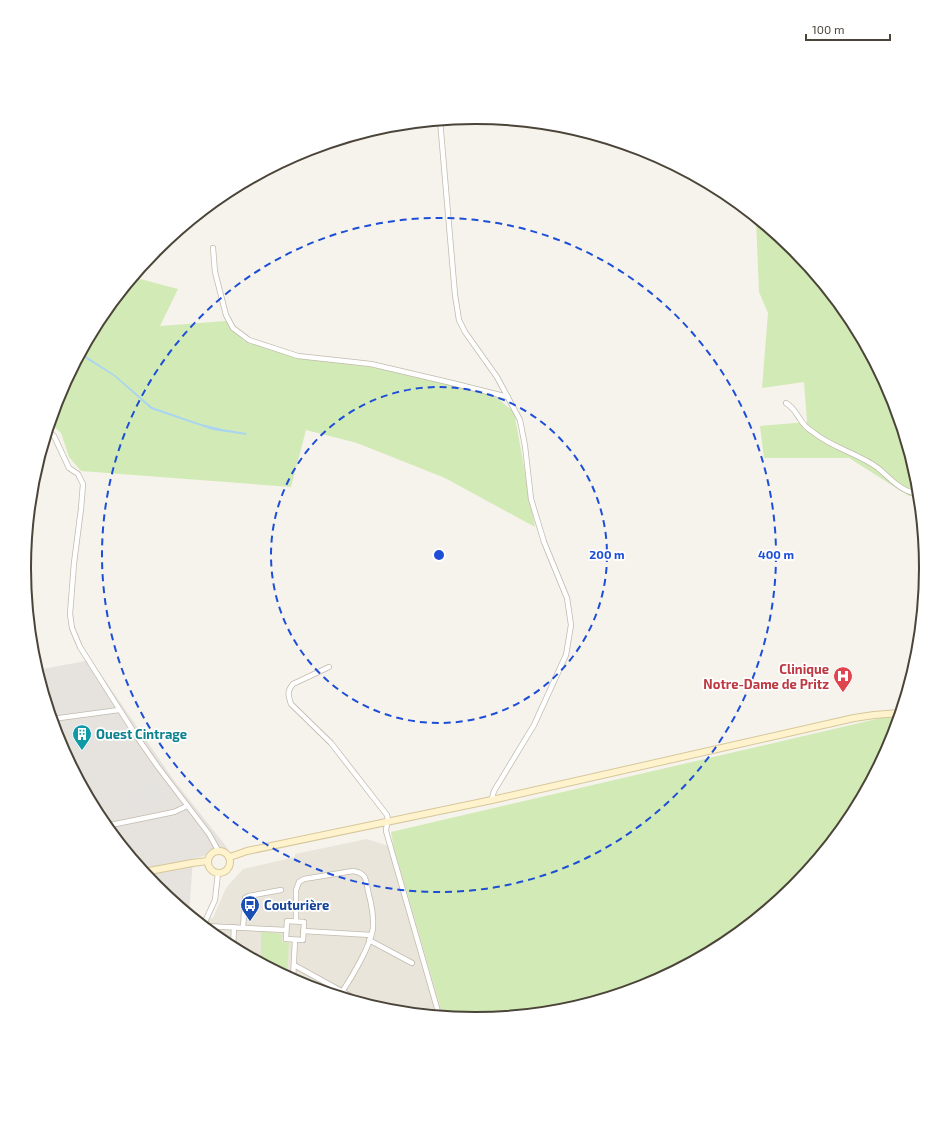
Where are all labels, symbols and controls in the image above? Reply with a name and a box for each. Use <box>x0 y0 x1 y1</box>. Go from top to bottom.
scale bar <box>806 16 890 42</box>
text: 100 m <box>812 22 844 36</box>
text: 200 m <box>589 547 625 561</box>
text: 400 m <box>758 547 794 561</box>
centre of rings <box>432 548 446 562</box>
place label: Clinique Notre-Dame de Pritz <box>703 661 829 692</box>
hospital icon: Clinique Notre-Dame de Pritz <box>832 665 854 693</box>
building icon: Ouest Cintrage <box>71 723 93 751</box>
place label: Ouest Cintrage <box>96 726 187 742</box>
bus stop icon: Couturière <box>239 894 261 922</box>
place label: Couturière <box>264 897 329 913</box>

